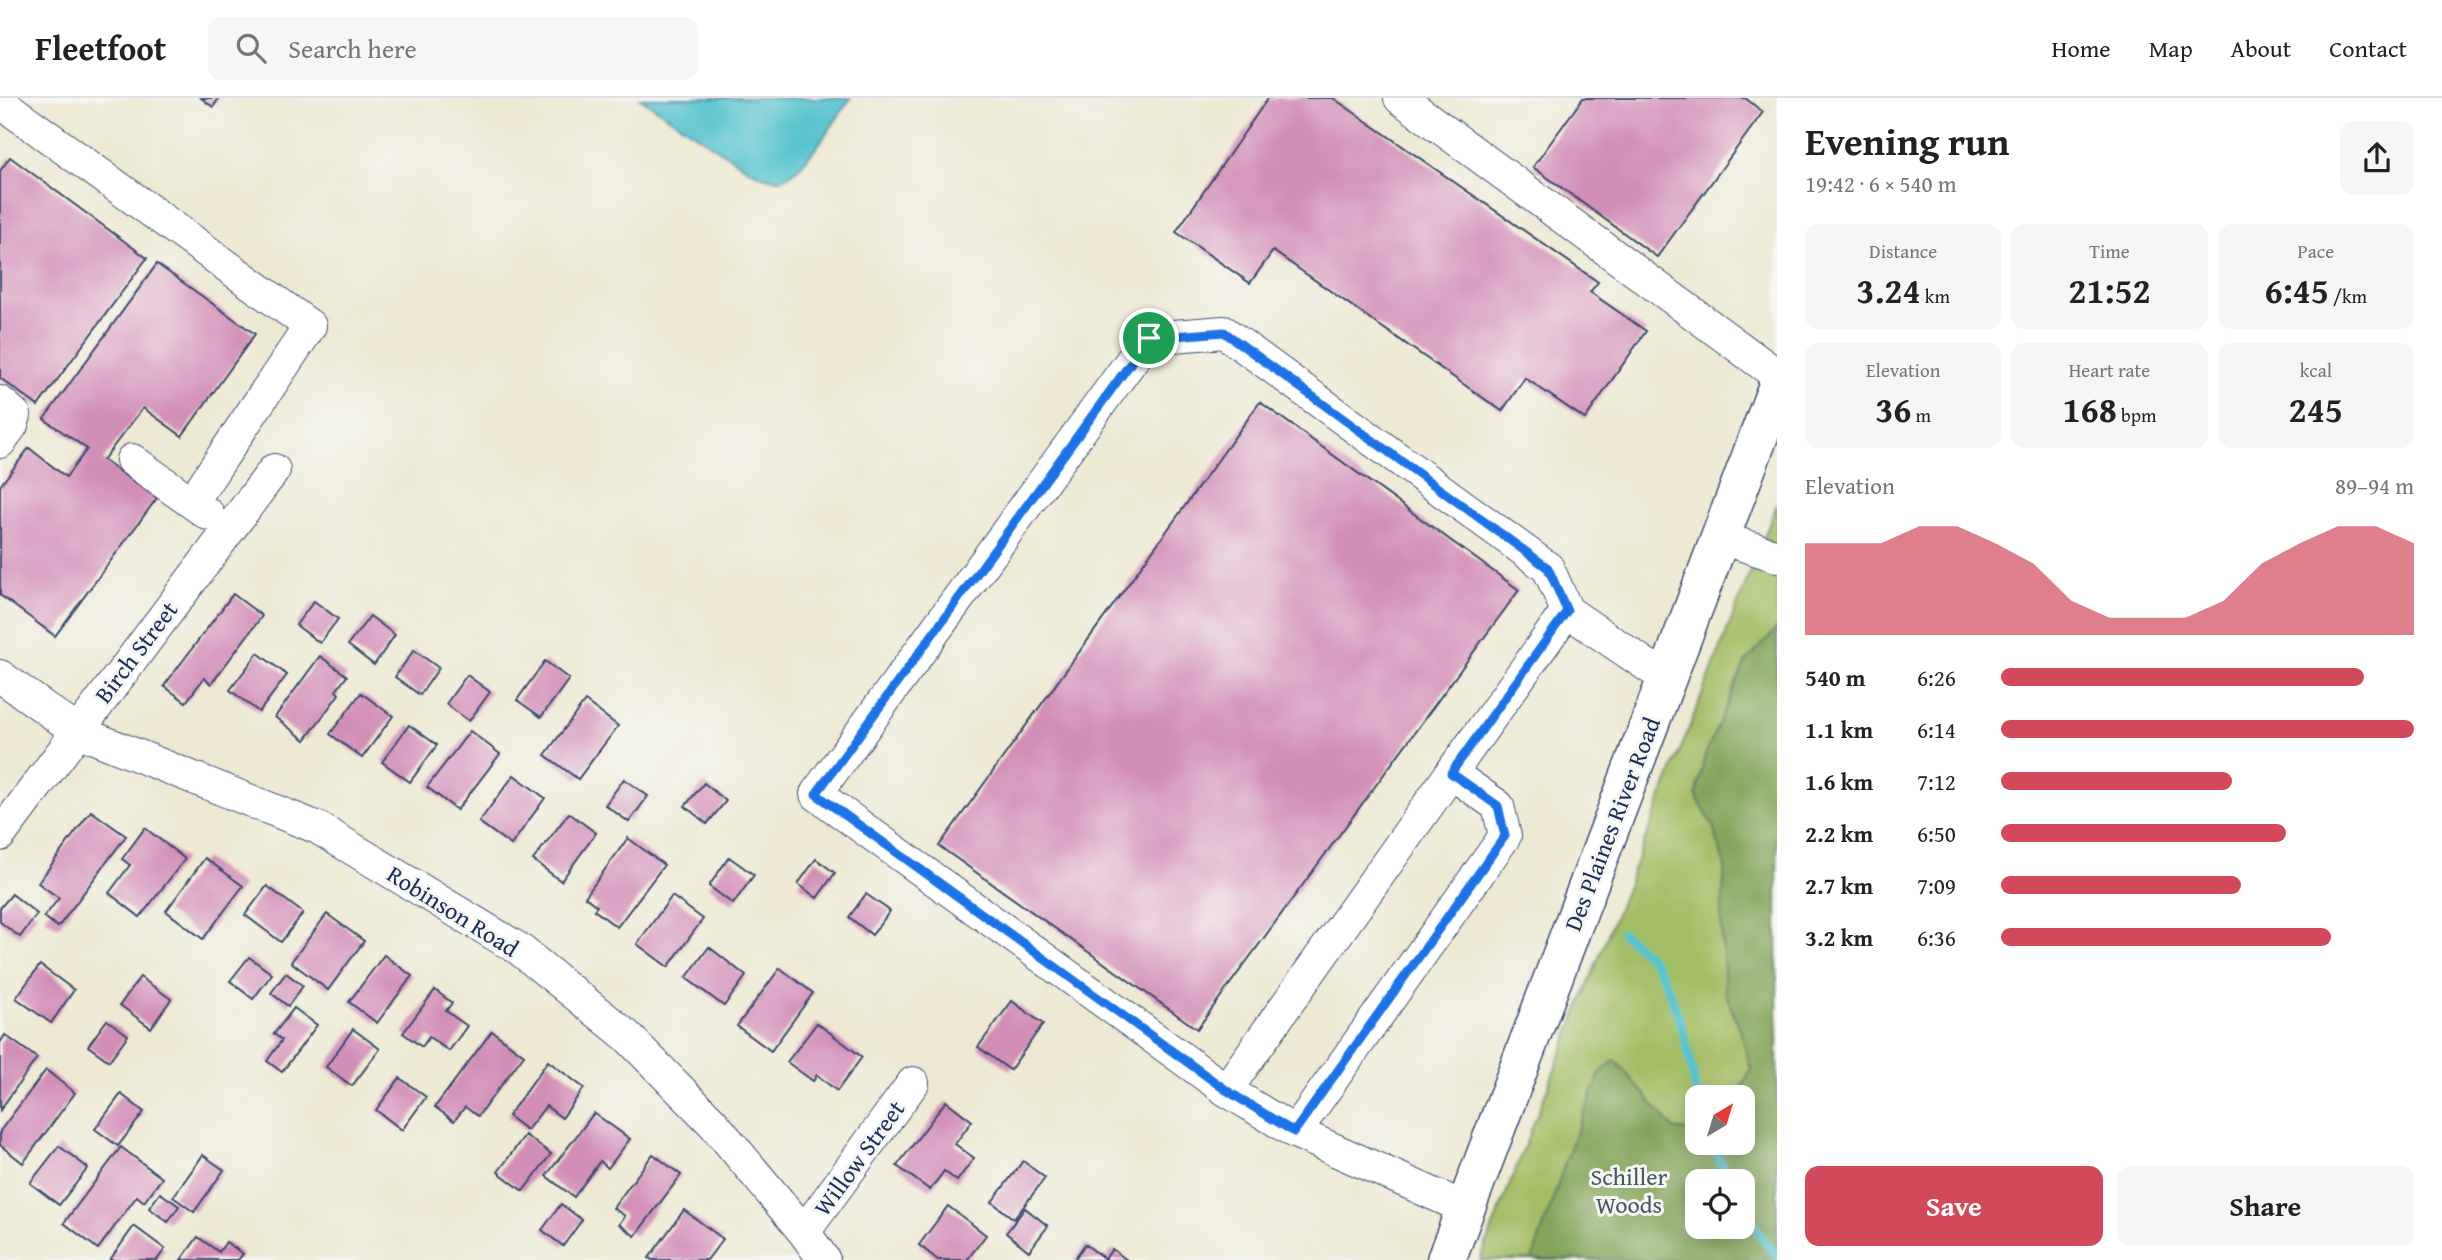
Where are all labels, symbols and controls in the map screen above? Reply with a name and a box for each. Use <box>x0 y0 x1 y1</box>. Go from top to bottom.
search box <box>208 17 698 80</box>
text: Fleetfoot <box>35 24 166 72</box>
icon: search <box>232 29 270 67</box>
text: Search here <box>288 29 417 68</box>
text: Home <box>2052 31 2111 66</box>
text: Map <box>2149 31 2193 66</box>
text: About <box>2231 31 2291 66</box>
text: Contact <box>2329 31 2407 66</box>
text: Evening run <box>1805 113 2009 169</box>
button: share <box>2340 121 2414 195</box>
text: 19:42 · 6 × 540 m <box>1805 167 1957 200</box>
text: Distance <box>1869 237 1937 265</box>
text: Time <box>2089 237 2130 265</box>
text: Pace <box>2298 237 2334 265</box>
text: 3.24 <box>1856 265 1921 316</box>
text: 21:52 <box>2068 265 2151 316</box>
text: 6:45 <box>2265 265 2329 316</box>
text: km <box>1921 282 1950 310</box>
text: /km <box>2329 282 2367 310</box>
pin <box>1119 308 1179 368</box>
icon: arrive <box>1130 319 1168 357</box>
text: Elevation <box>1866 356 1940 384</box>
text: Heart rate <box>2069 356 2150 384</box>
text: kcal <box>2300 356 2332 384</box>
text: 36 <box>1875 384 1911 435</box>
text: 168 <box>2062 384 2117 435</box>
text: 245 <box>2289 384 2343 435</box>
text: m <box>1911 401 1931 429</box>
text: bpm <box>2117 401 2157 429</box>
text: Elevation <box>1805 469 1895 502</box>
text: 89–94 m <box>2335 469 2414 502</box>
street label: Birch Street <box>86 593 186 710</box>
text: 540 m <box>1805 661 1866 694</box>
text: 6:26 <box>1917 661 1956 694</box>
street label: Des Plaines River Road <box>1555 712 1669 936</box>
text: 1.1 km <box>1805 713 1873 746</box>
text: 6:14 <box>1917 713 1956 746</box>
text: 1.6 km <box>1805 765 1873 798</box>
text: 7:12 <box>1917 765 1956 798</box>
text: 2.2 km <box>1805 817 1873 850</box>
text: 6:50 <box>1917 817 1956 850</box>
street label: Robinson Road <box>380 857 526 966</box>
text: 2.7 km <box>1805 869 1873 902</box>
text: 7:09 <box>1917 869 1956 902</box>
text: 3.2 km <box>1805 921 1873 954</box>
text: 6:36 <box>1917 921 1956 954</box>
north arrow <box>1685 1085 1755 1155</box>
map controls <box>1685 1085 1755 1239</box>
street label: Willow Street <box>805 1092 913 1223</box>
park label: Schiller Woods <box>1591 1159 1668 1222</box>
button: Save <box>1805 1166 2103 1246</box>
button: Share <box>2117 1166 2414 1246</box>
button: locate <box>1685 1169 1755 1239</box>

